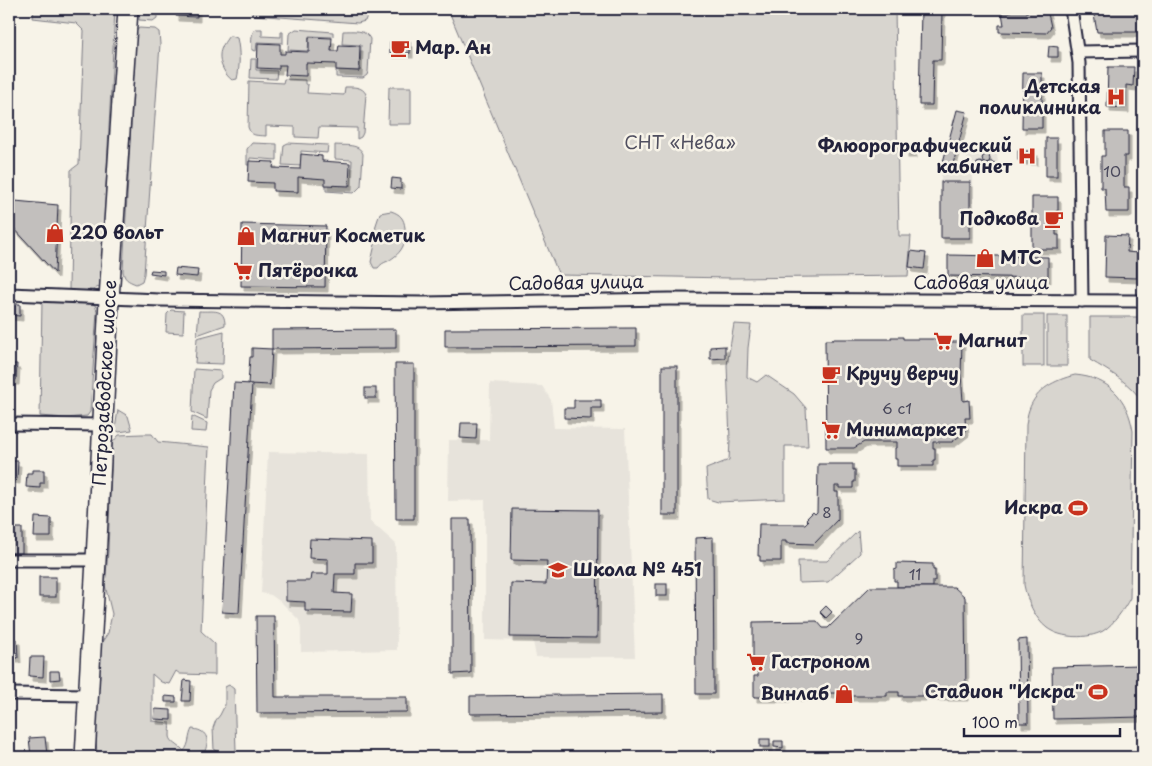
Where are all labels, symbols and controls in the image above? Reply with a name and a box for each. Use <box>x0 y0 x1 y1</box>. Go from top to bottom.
place label: Мар. Ан <box>415 33 491 60</box>
cafe icon: Мар. Ан <box>389 37 411 59</box>
place label: Детская поликлиника <box>979 72 1101 120</box>
hospital icon: Детская поликлиника <box>1105 86 1127 108</box>
park label: СНТ «Нева» <box>624 128 736 155</box>
place label: Флюорографический кабинет <box>818 131 1013 179</box>
hospital icon: Флюорографический кабинет <box>1016 145 1038 167</box>
house number: 10 <box>1103 159 1121 182</box>
place label: Подкова <box>959 204 1039 231</box>
cafe icon: Подкова <box>1043 208 1065 230</box>
place label: 220 вольт <box>70 218 164 245</box>
place label: Магнит Косметик <box>261 221 426 248</box>
shop icon: 220 вольт <box>44 222 66 244</box>
shop icon: Магнит Косметик <box>235 225 257 247</box>
place label: МТС <box>1000 243 1042 270</box>
shop icon: МТС <box>974 247 996 269</box>
place label: Пятёрочка <box>258 256 359 283</box>
supermarket icon: Пятёрочка <box>232 260 254 282</box>
street label: Садовая улица <box>508 267 645 296</box>
street label: Садовая улица <box>913 268 1049 295</box>
street label: Петрозаводское шоссе <box>85 279 122 487</box>
place label: Магнит <box>958 326 1027 353</box>
supermarket icon: Магнит <box>932 330 954 352</box>
place label: Кручу верчу <box>846 359 959 386</box>
cafe icon: Кручу верчу <box>820 363 842 385</box>
house number: 6 с1 <box>882 396 912 419</box>
place label: Минимаркет <box>846 415 967 442</box>
supermarket icon: Минимаркет <box>820 419 842 441</box>
place label: Искра <box>1004 493 1063 520</box>
sports icon: Искра <box>1067 497 1089 519</box>
house number: 8 <box>822 500 832 523</box>
place label: Школа № 451 <box>573 555 702 582</box>
school or university icon: Школа № 451 <box>547 559 569 581</box>
house number: 11 <box>909 562 921 585</box>
house number: 9 <box>855 626 863 649</box>
place label: Гастроном <box>771 647 870 674</box>
supermarket icon: Гастроном <box>745 651 767 673</box>
place label: Стадион "Искра" <box>925 677 1083 704</box>
place label: Винлаб <box>761 679 829 706</box>
sports icon: Стадион "Искра" <box>1087 681 1109 703</box>
shop icon: Винлаб <box>833 683 855 705</box>
scale bar <box>964 706 1121 738</box>
text: 100 m <box>972 710 1018 733</box>

